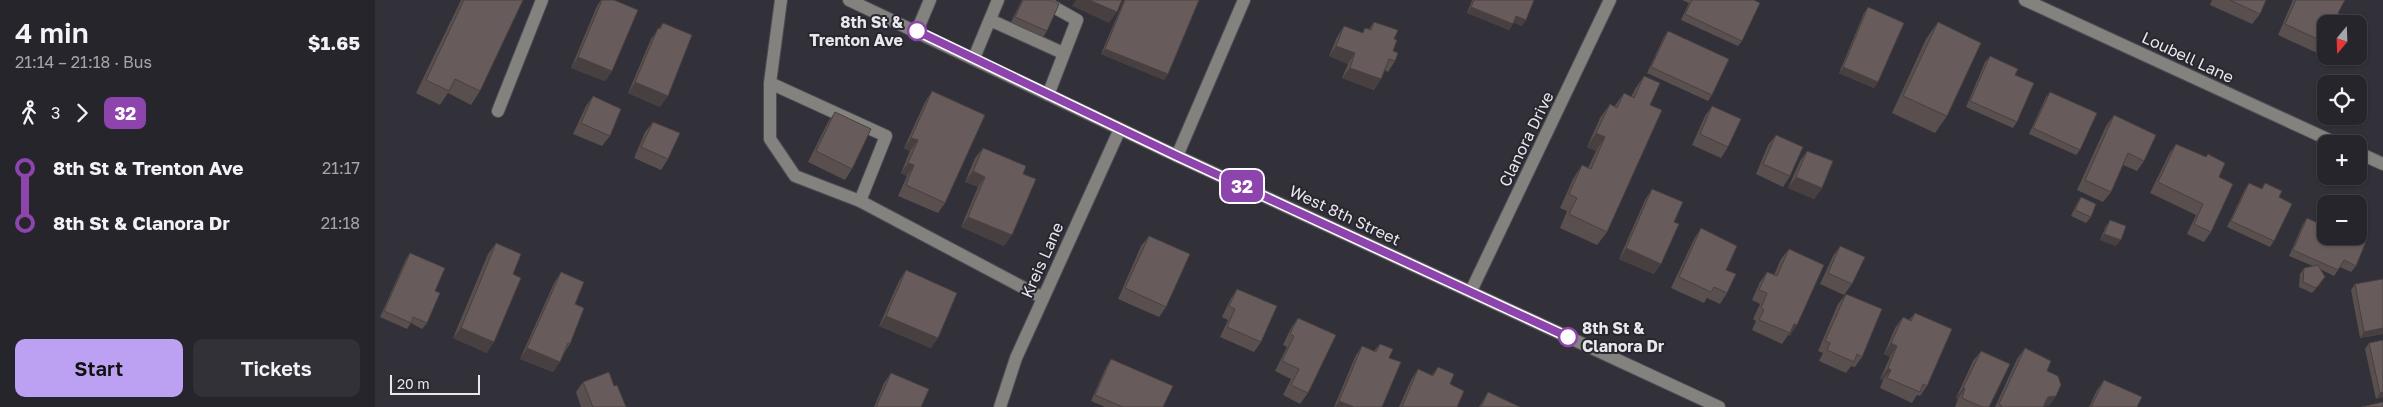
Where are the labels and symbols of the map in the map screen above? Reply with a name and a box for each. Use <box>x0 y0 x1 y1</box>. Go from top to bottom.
place label: 8th St & Trenton Ave <box>809 12 904 50</box>
north arrow <box>2317 15 2367 65</box>
marker: 8th St & Trenton Ave <box>907 21 927 41</box>
street label: Loubell Lane <box>2139 27 2237 87</box>
street label: Clanora Drive <box>1494 88 1558 190</box>
line badge: 32 <box>1219 170 1265 202</box>
street label: West 8th Street <box>1286 181 1404 249</box>
street label: Kreis Lane <box>1016 219 1068 301</box>
place label: 8th St & Clanora Dr <box>1582 318 1664 356</box>
marker: 8th St & Clanora Dr <box>1558 327 1578 347</box>
scale bar <box>390 372 480 395</box>

